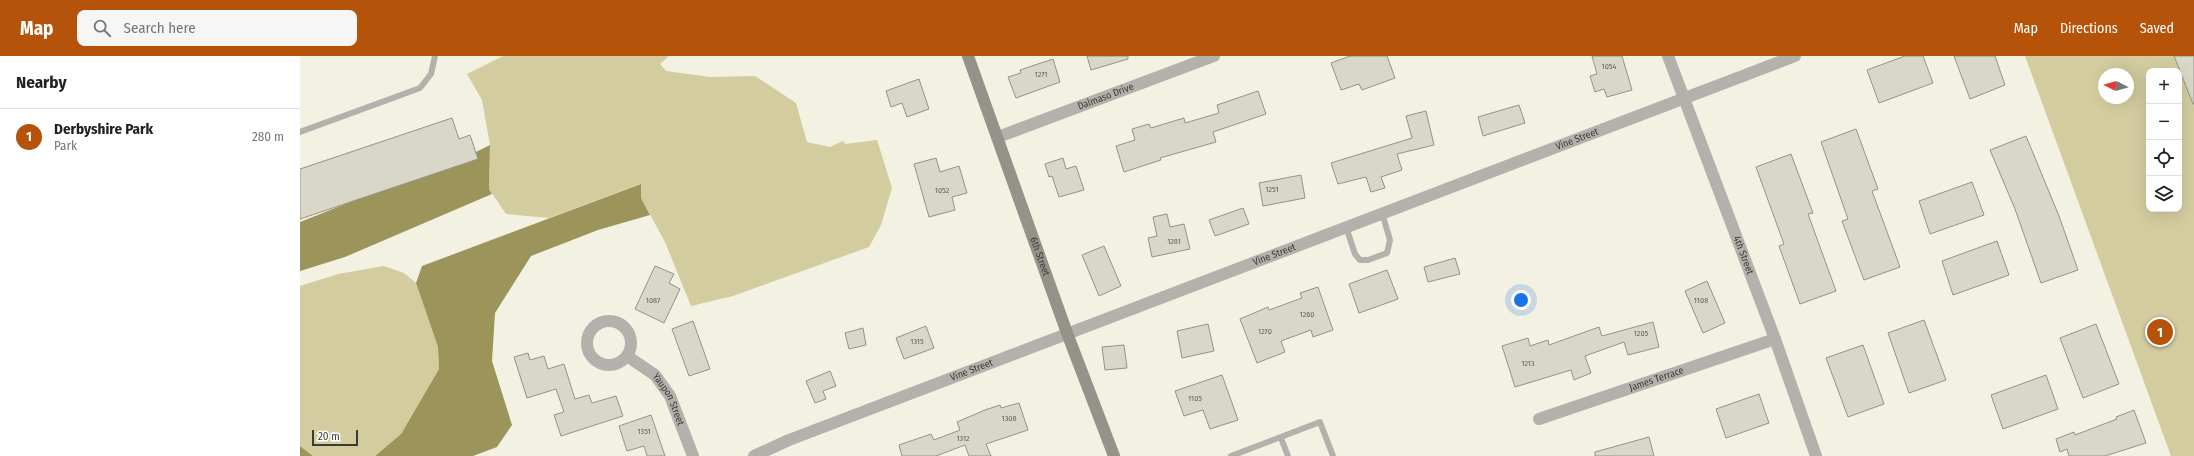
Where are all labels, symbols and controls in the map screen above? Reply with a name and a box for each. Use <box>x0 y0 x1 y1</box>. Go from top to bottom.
search box <box>77 10 357 46</box>
text: Map <box>20 17 53 40</box>
icon: search <box>91 17 113 39</box>
text: Search here <box>123 19 196 37</box>
text: Map <box>2014 20 2038 37</box>
text: Directions <box>2060 20 2118 37</box>
text: Saved <box>2140 20 2174 37</box>
house number: 1054 <box>1602 62 1617 71</box>
north arrow <box>2098 68 2134 104</box>
map controls <box>2146 68 2182 212</box>
button: + <box>2146 68 2182 104</box>
house number: 1271 <box>1035 70 1047 79</box>
text: Nearby <box>16 72 67 93</box>
street label: Dalmaso Drive <box>1076 81 1135 113</box>
button: − <box>2146 104 2182 140</box>
text: Derbyshire Park <box>54 120 153 138</box>
street label: Vine Street <box>1554 125 1601 153</box>
text: 1 <box>26 129 32 144</box>
text: 280 m <box>252 129 284 144</box>
text: Park <box>54 138 77 153</box>
button: locate <box>2146 140 2182 176</box>
button: layers <box>2146 176 2182 212</box>
house number: 1251 <box>1265 185 1279 194</box>
house number: 1052 <box>935 186 950 195</box>
street label: 4th Street <box>1731 234 1756 277</box>
street label: 6th Street <box>1027 235 1052 278</box>
house number: 1281 <box>1167 237 1181 246</box>
street label: Vine Street <box>1251 241 1298 268</box>
your location <box>1511 290 1531 310</box>
house number: 1087 <box>646 296 661 305</box>
house number: 1108 <box>1694 296 1708 305</box>
house number: 1260 <box>1300 310 1314 319</box>
pin: 1 <box>2147 317 2173 347</box>
house number: 1270 <box>1258 327 1272 336</box>
house number: 1205 <box>1634 329 1649 338</box>
house number: 1315 <box>910 337 924 346</box>
street label: Vine Street <box>949 356 995 384</box>
house number: 1213 <box>1521 359 1535 368</box>
street label: James Terrace <box>1628 364 1685 394</box>
street label: Yaupon Street <box>650 371 687 428</box>
house number: 1105 <box>1188 394 1202 403</box>
house number: 1308 <box>1002 414 1016 423</box>
house number: 1351 <box>637 427 651 436</box>
scale bar <box>312 428 358 447</box>
text: 20 m <box>318 430 340 443</box>
house number: 1312 <box>956 434 970 443</box>

